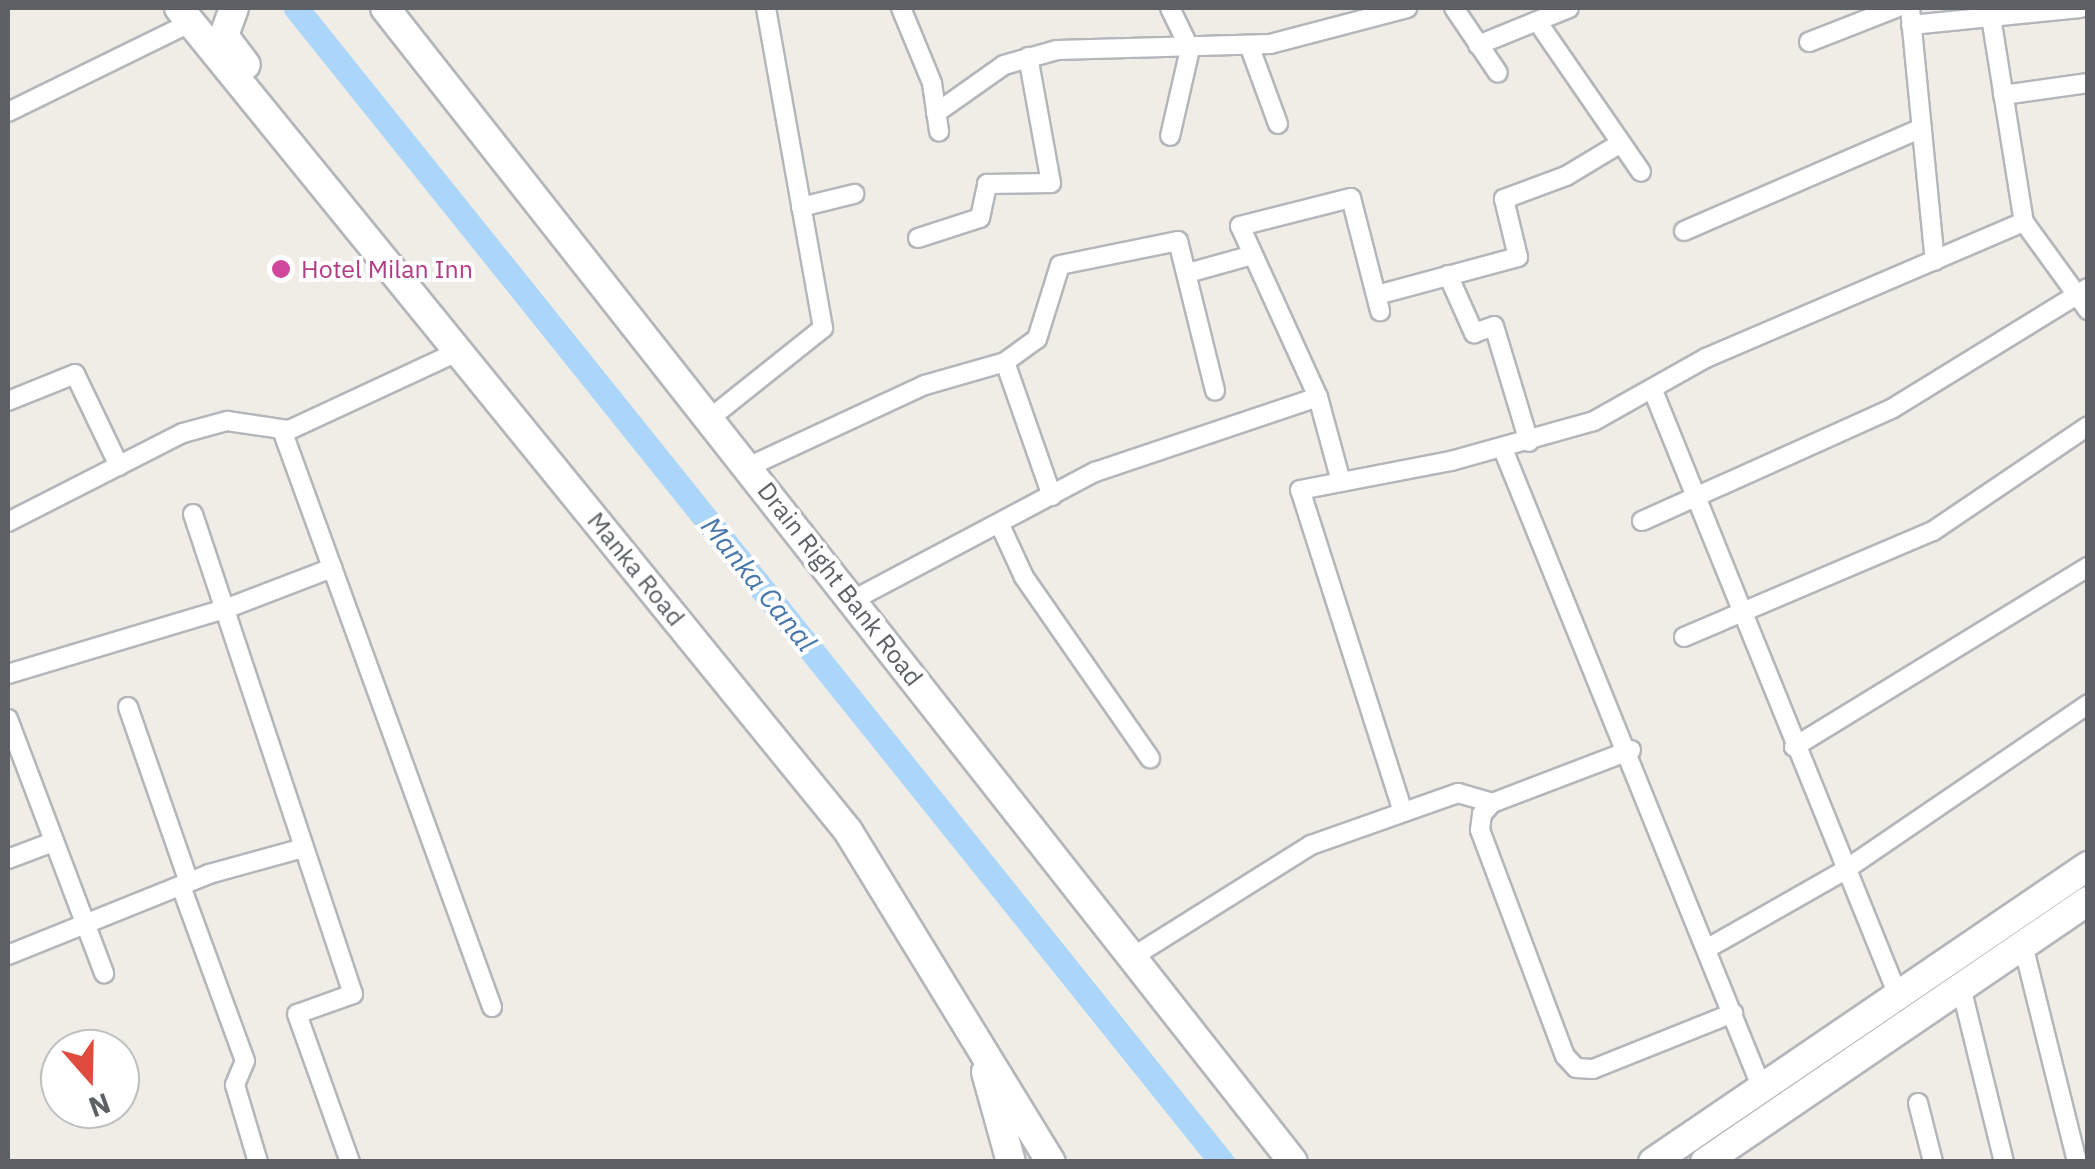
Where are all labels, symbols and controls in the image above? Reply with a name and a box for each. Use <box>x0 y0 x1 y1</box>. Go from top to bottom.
place label: Hotel Milan Inn <box>301 254 473 284</box>
marker: Hotel Milan Inn <box>270 258 292 280</box>
street label: Drain Right Bank Road <box>751 476 929 692</box>
street label: Manka Road <box>581 506 691 632</box>
water label: Manka Canal <box>695 510 823 658</box>
north arrow <box>40 1029 140 1129</box>
text: N <box>84 1085 116 1127</box>

